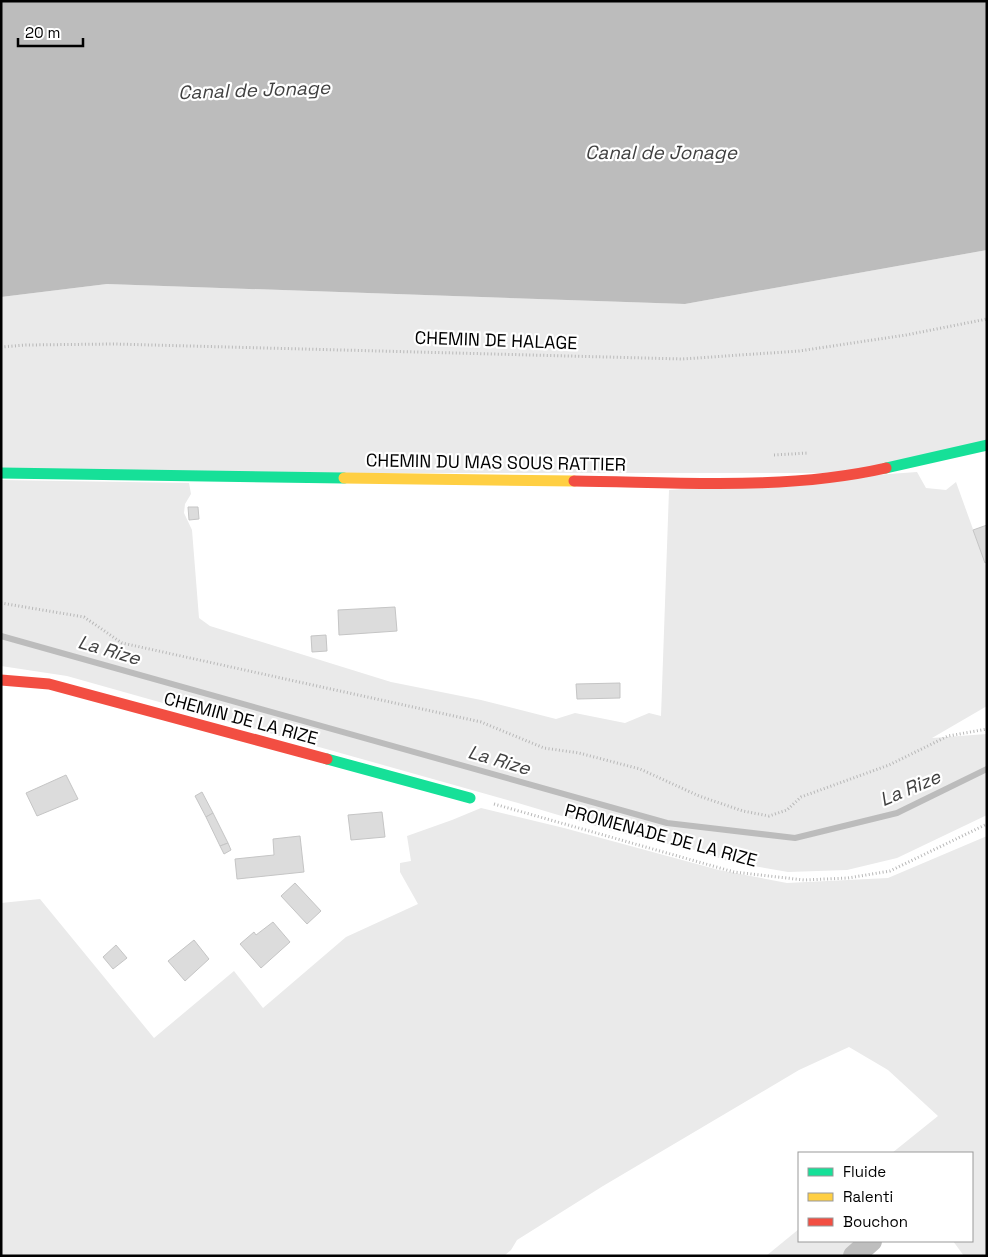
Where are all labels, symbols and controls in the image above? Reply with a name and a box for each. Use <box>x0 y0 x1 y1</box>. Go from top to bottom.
scale bar <box>18 15 82 47</box>
text: 20 m <box>25 23 60 42</box>
water label: Canal de Jonage <box>178 75 331 105</box>
water label: Canal de Jonage <box>585 140 738 165</box>
street label: CHEMIN DE HALAGE <box>414 326 578 354</box>
street label: CHEMIN DU MAS SOUS RATTIER <box>366 448 626 476</box>
water label: La Rize <box>75 629 144 671</box>
street label: CHEMIN DE LA RIZE <box>161 686 321 750</box>
water label: La Rize <box>465 739 534 781</box>
water label: La Rize <box>876 764 945 812</box>
street label: PROMENADE DE LA RIZE <box>562 798 760 872</box>
legend <box>798 1152 973 1242</box>
text: Fluide <box>843 1162 886 1181</box>
text: Ralenti <box>843 1187 893 1206</box>
text: Bouchon <box>843 1212 908 1231</box>

